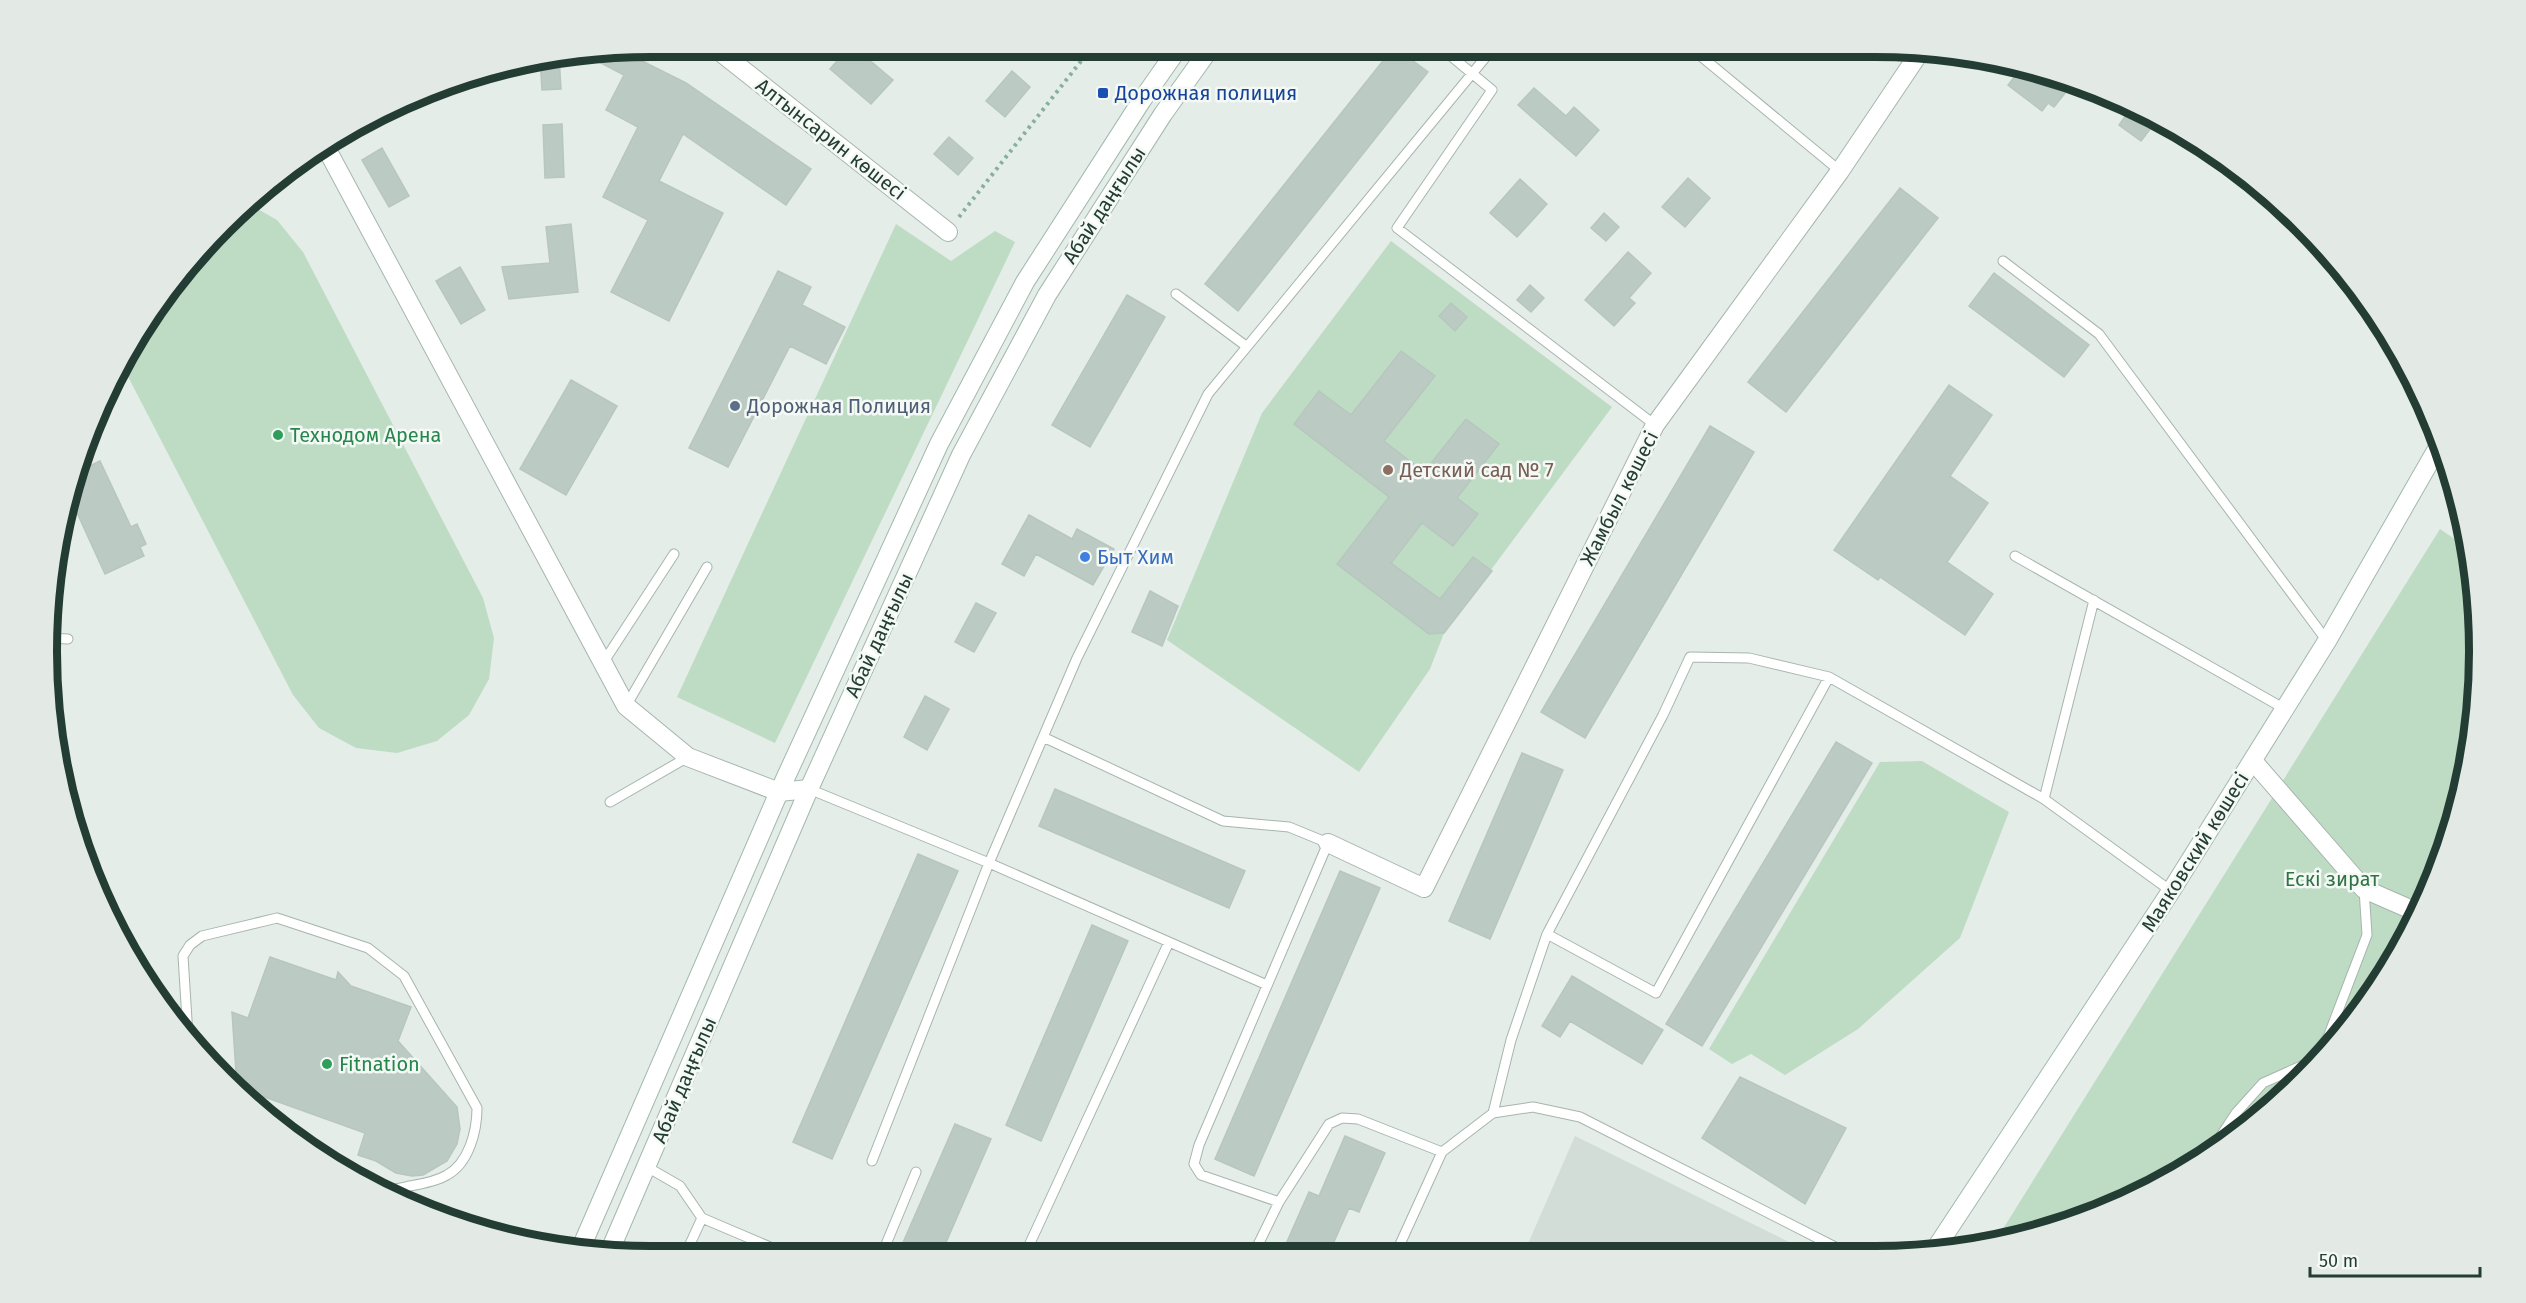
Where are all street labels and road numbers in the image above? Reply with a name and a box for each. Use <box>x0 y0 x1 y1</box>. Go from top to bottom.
street label: Алтынсарин көшесі <box>751 73 911 205</box>
street label: Абай даңғылы <box>1057 142 1151 268</box>
street label: Жамбыл көшесі <box>1575 427 1663 569</box>
street label: Абай даңғылы <box>840 569 918 701</box>
street label: Маяковский көшесі <box>2136 768 2254 936</box>
street label: Абай даңғылы <box>647 1013 721 1147</box>

